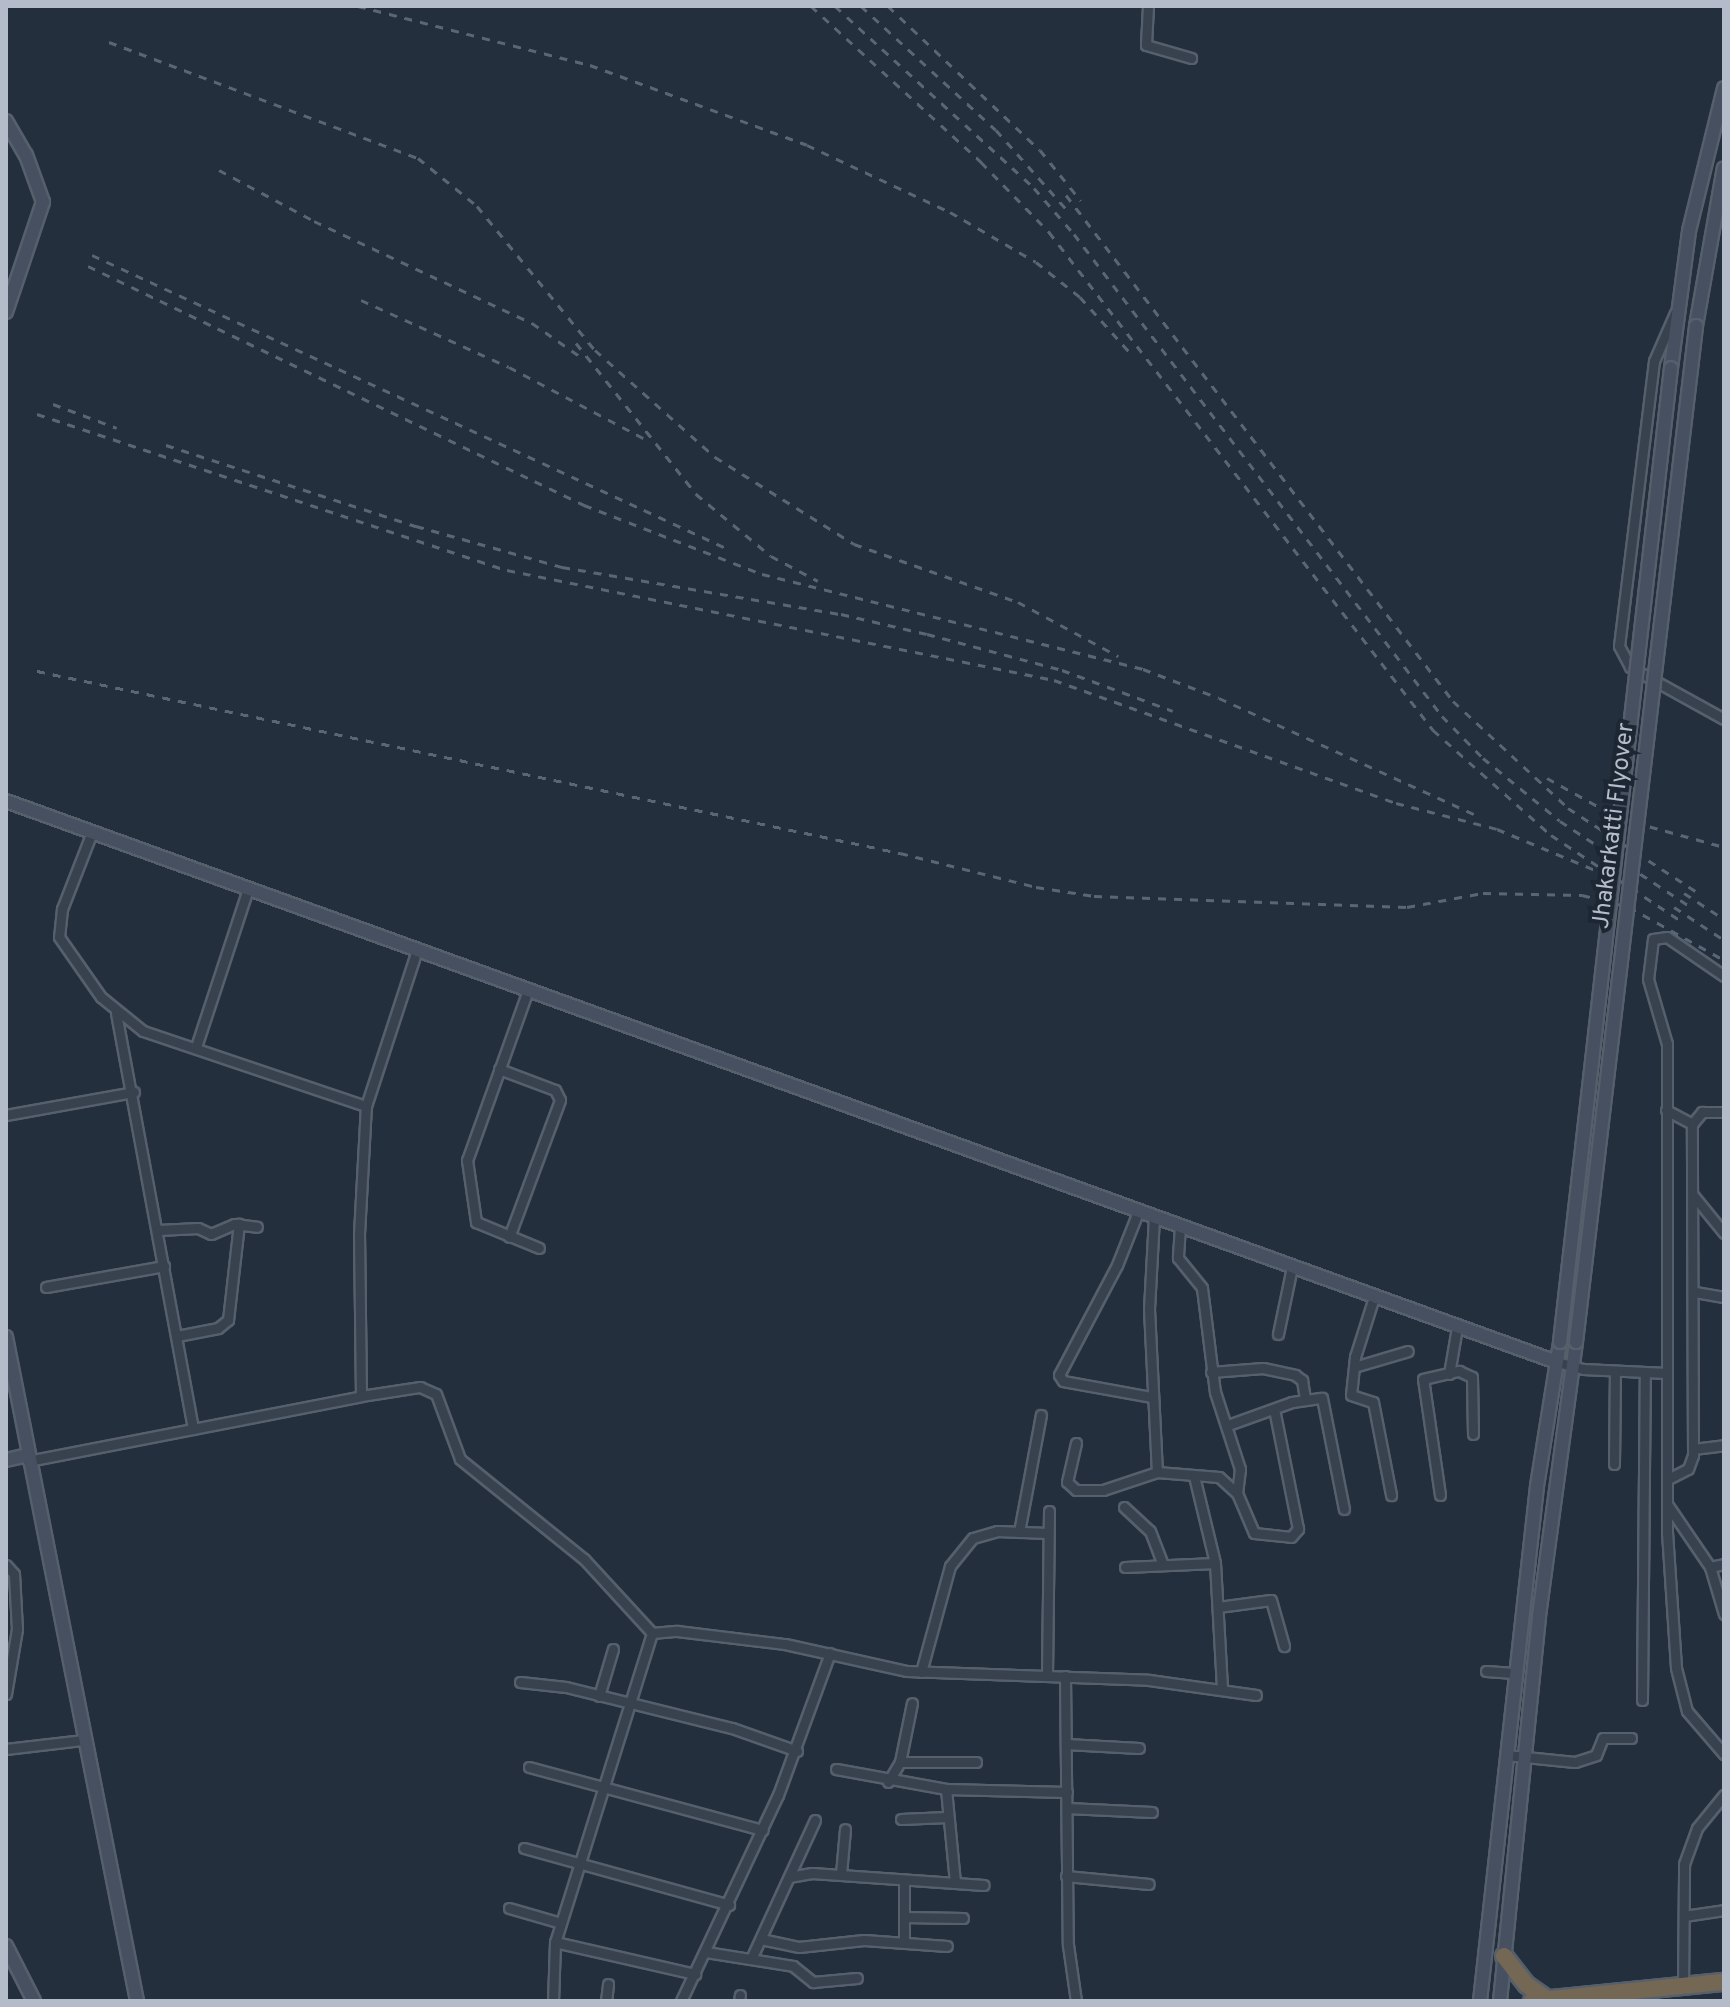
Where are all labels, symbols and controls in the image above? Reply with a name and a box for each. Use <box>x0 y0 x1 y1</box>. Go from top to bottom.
street label: Jhakarkatti Flyover <box>1588 721 1642 931</box>

